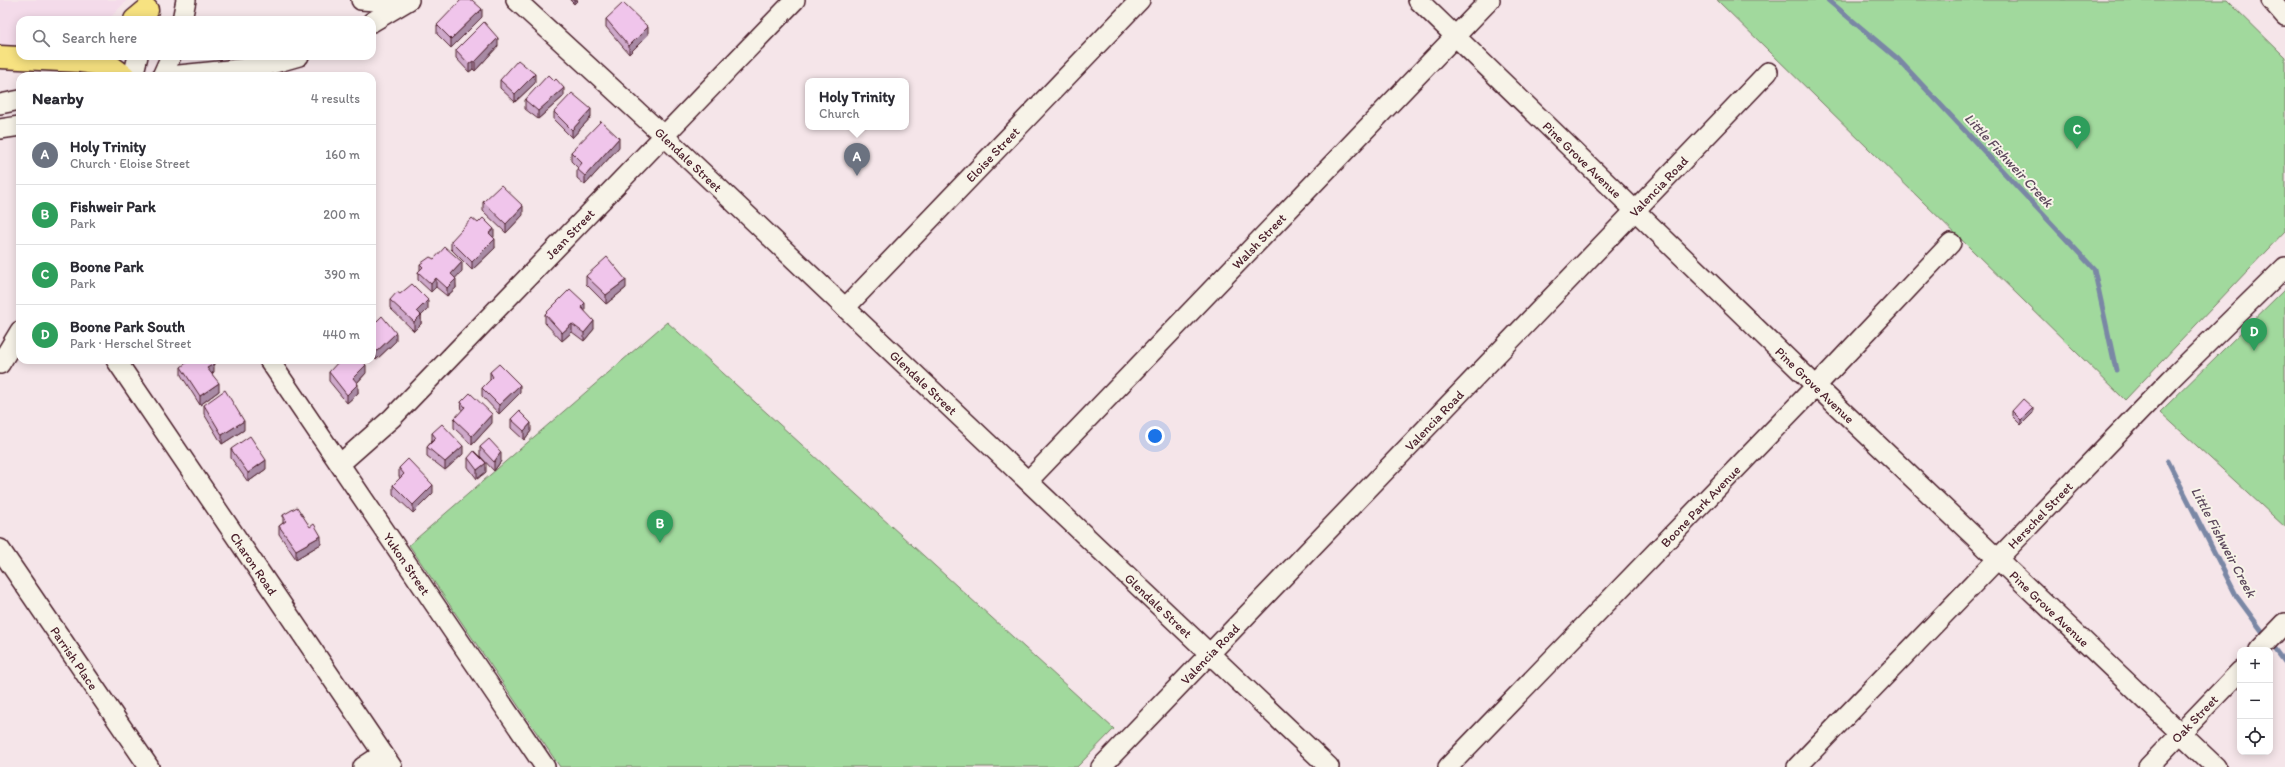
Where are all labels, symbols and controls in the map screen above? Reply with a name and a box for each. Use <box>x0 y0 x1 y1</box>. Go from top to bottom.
search box <box>16 16 376 60</box>
icon: search <box>30 27 52 49</box>
text: Search here <box>62 29 137 47</box>
popup <box>805 78 909 130</box>
text: Nearby <box>32 88 84 108</box>
text: Holy Trinity <box>819 88 895 106</box>
text: 4 results <box>311 91 360 106</box>
text: Church <box>819 106 860 121</box>
water label: Little Fishweir Creek <box>1961 110 2057 211</box>
pin: C <box>2064 116 2090 149</box>
street label: Pine Grove Avenue <box>1540 118 1624 201</box>
street label: Glendale Street <box>652 124 725 195</box>
street label: Eloise Street <box>963 124 1023 185</box>
text: Holy Trinity <box>70 138 146 156</box>
pin: A <box>844 143 870 176</box>
text: A <box>41 147 49 162</box>
text: 160 m <box>325 147 360 162</box>
street label: Valencia Road <box>1626 153 1691 220</box>
text: Church · Eloise Street <box>70 156 190 171</box>
text: Fishweir Park <box>70 198 156 216</box>
street label: Jean Street <box>542 206 598 262</box>
text: B <box>41 207 49 222</box>
text: 200 m <box>323 207 360 222</box>
street label: Walsh Street <box>1229 210 1289 272</box>
text: Park <box>70 216 96 231</box>
text: Boone Park <box>70 258 144 276</box>
text: C <box>41 267 49 282</box>
text: 390 m <box>324 267 360 282</box>
text: Park <box>70 276 96 291</box>
text: Boone Park South <box>70 318 185 336</box>
pin: D <box>2241 318 2267 351</box>
text: D <box>41 327 49 342</box>
text: 440 m <box>323 327 360 342</box>
text: Park · Herschel Street <box>70 336 191 351</box>
street label: Pine Grove Avenue <box>1772 344 1857 427</box>
street label: Glendale Street <box>887 347 960 418</box>
street label: Valencia Road <box>1402 387 1467 454</box>
your location <box>1145 426 1165 446</box>
street label: Boone Park Avenue <box>1658 462 1743 550</box>
street label: Herschel Street <box>2005 479 2076 552</box>
water label: Little Fishweir Creek <box>2187 484 2260 601</box>
pin: B <box>647 510 673 543</box>
street label: Charon Road <box>227 530 280 598</box>
street label: Yukon Street <box>380 530 433 598</box>
street label: Pine Grove Avenue <box>2007 568 2092 650</box>
street label: Glendale Street <box>1122 570 1195 641</box>
street label: Valencia Road <box>1178 621 1243 687</box>
street label: Parrish Place <box>47 624 101 693</box>
map controls <box>2237 647 2273 755</box>
button: + <box>2237 647 2273 683</box>
button: − <box>2237 683 2273 719</box>
street label: Oak Street <box>2168 692 2221 746</box>
button: locate <box>2237 719 2273 755</box>

